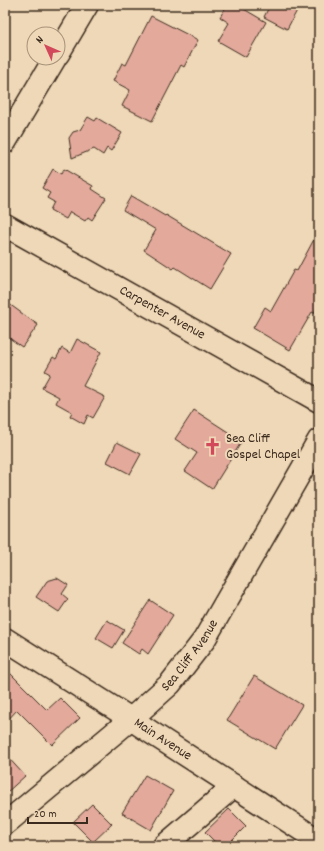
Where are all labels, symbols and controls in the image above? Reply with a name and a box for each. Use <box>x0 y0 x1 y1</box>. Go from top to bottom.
north arrow <box>26 26 66 66</box>
text: N <box>33 32 48 48</box>
street label: Carpenter Avenue <box>115 281 209 345</box>
place label: Sea Cliff Gospel Chapel <box>226 429 301 465</box>
church icon: Sea Cliff Gospel Chapel <box>203 437 223 457</box>
street label: Sea Cliff Avenue <box>157 616 224 697</box>
street label: Main Avenue <box>130 713 195 766</box>
scale bar <box>28 799 87 825</box>
text: 20 m <box>34 806 57 823</box>

